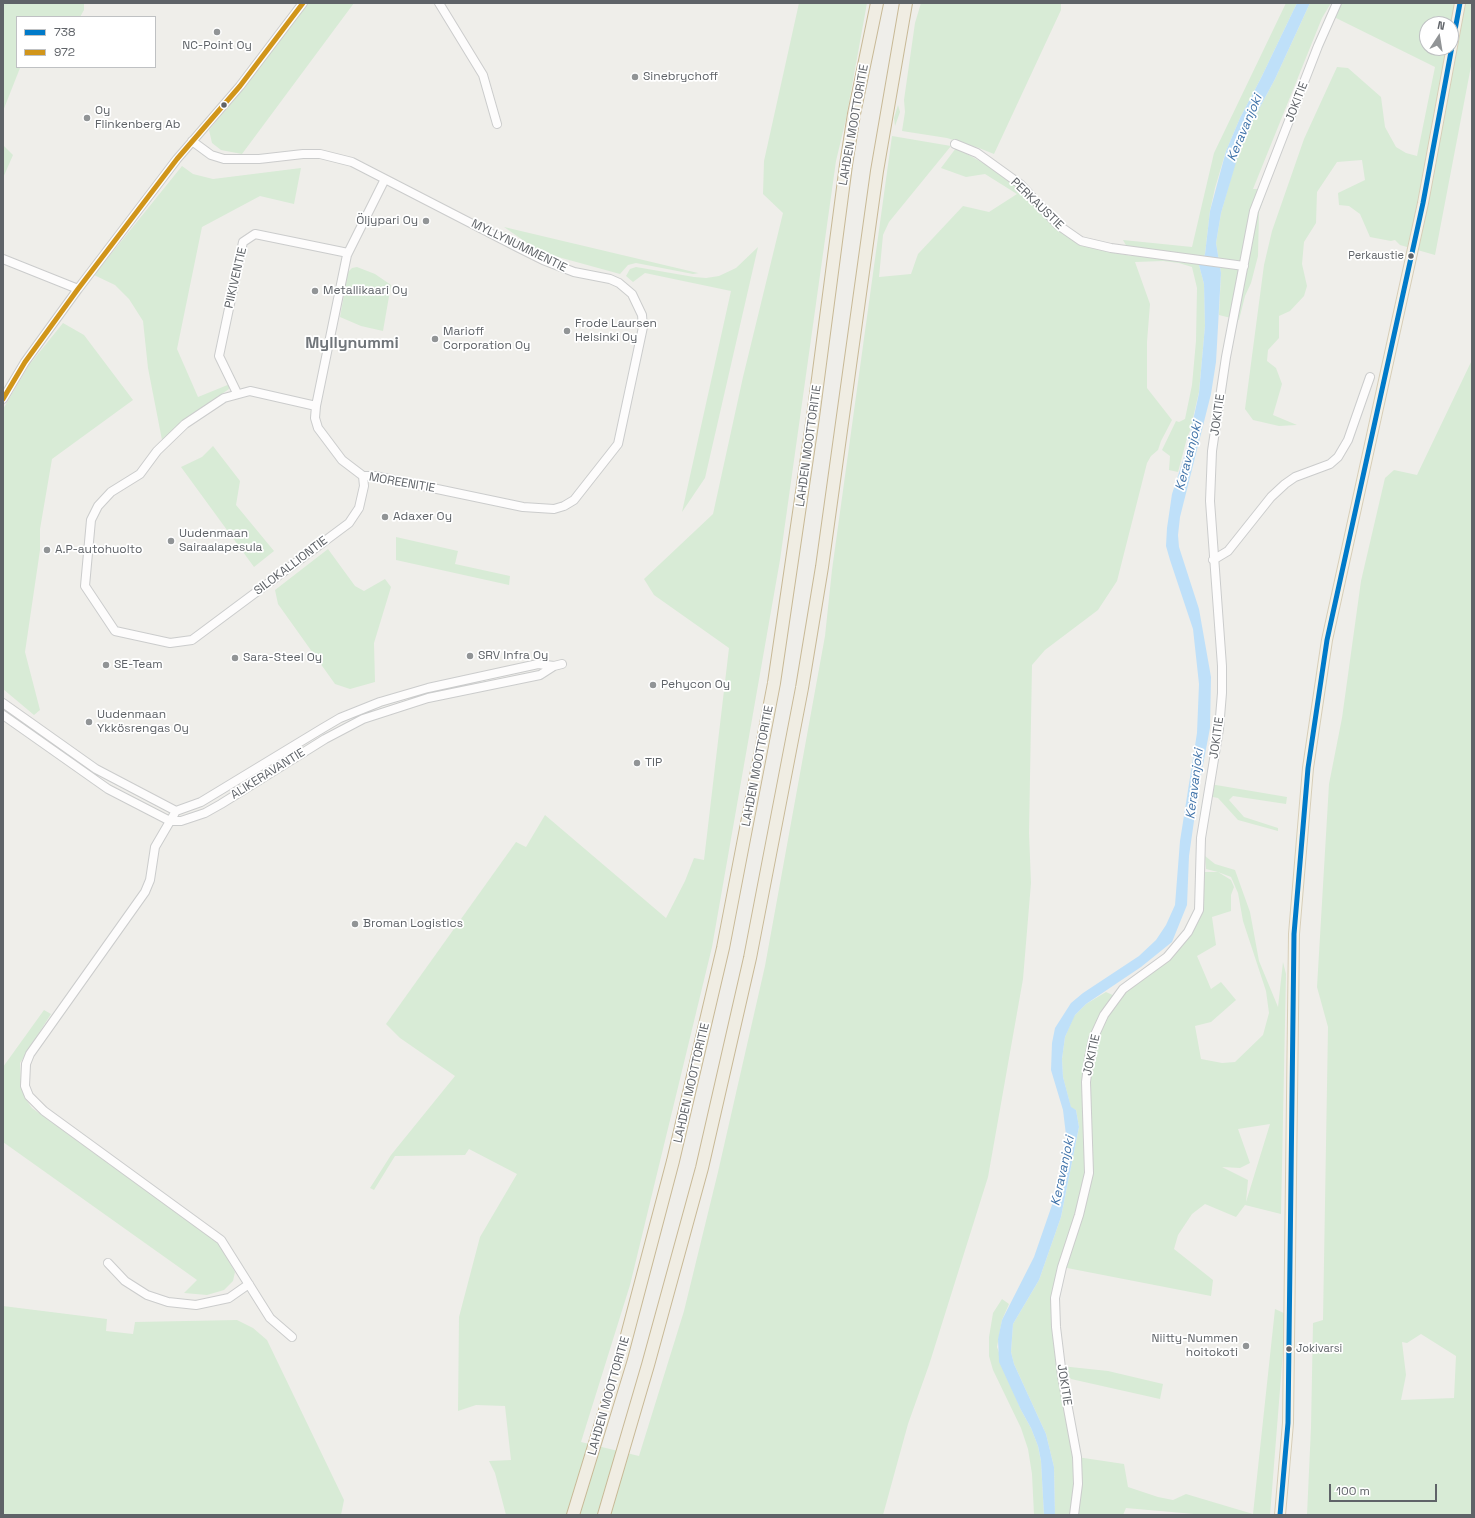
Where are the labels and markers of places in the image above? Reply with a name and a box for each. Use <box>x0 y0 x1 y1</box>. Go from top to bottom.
marker: NC-Point Oy <box>212 27 222 37</box>
place label: NC-Point Oy <box>182 39 252 53</box>
place label: Sinebrychoff <box>643 70 718 84</box>
marker: Sinebrychoff <box>630 72 640 82</box>
unlabelled marker <box>219 100 229 110</box>
place label: Oy Flinkenberg Ab <box>95 104 181 132</box>
marker: Oy Flinkenberg Ab <box>82 113 92 123</box>
place label: Öljypari Oy <box>356 214 418 228</box>
marker: Öljypari Oy <box>421 216 431 226</box>
place label: Perkaustie <box>1348 249 1404 263</box>
marker: Perkaustie <box>1406 251 1416 261</box>
place label: Metallikaari Oy <box>323 284 407 298</box>
marker: Metallikaari Oy <box>310 286 320 296</box>
place label: Frode Laursen Helsinki Oy <box>575 317 657 345</box>
place label: Marioff Corporation Oy <box>443 325 530 353</box>
marker: Frode Laursen Helsinki Oy <box>562 326 572 336</box>
marker: Marioff Corporation Oy <box>430 334 440 344</box>
place label: Adaxer Oy <box>393 510 452 524</box>
marker: Adaxer Oy <box>380 512 390 522</box>
place label: Uudenmaan Sairaalapesula <box>179 527 262 555</box>
marker: Uudenmaan Sairaalapesula <box>166 536 176 546</box>
place label: A.P-autohuolto <box>55 543 142 557</box>
marker: A.P-autohuolto <box>42 545 52 555</box>
place label: SRV Infra Oy <box>478 649 548 663</box>
place label: Sara-Steel Oy <box>243 651 322 665</box>
marker: SRV Infra Oy <box>465 651 475 661</box>
marker: Sara-Steel Oy <box>230 653 240 663</box>
place label: SE-Team <box>114 658 163 672</box>
marker: SE-Team <box>101 660 111 670</box>
place label: Pehycon Oy <box>661 678 730 692</box>
marker: Pehycon Oy <box>648 680 658 690</box>
place label: Uudenmaan Ykkösrengas Oy <box>97 708 189 736</box>
marker: Uudenmaan Ykkösrengas Oy <box>84 717 94 727</box>
place label: TIP <box>645 756 662 770</box>
marker: TIP <box>632 758 642 768</box>
place label: Broman Logistics <box>363 917 463 931</box>
marker: Broman Logistics <box>350 919 360 929</box>
place label: Niitty-Nummen hoitokoti <box>1152 1332 1238 1360</box>
marker: Niitty-Nummen hoitokoti <box>1241 1341 1251 1351</box>
place label: Jokivarsi <box>1296 1342 1342 1356</box>
marker: Jokivarsi <box>1284 1344 1294 1354</box>

